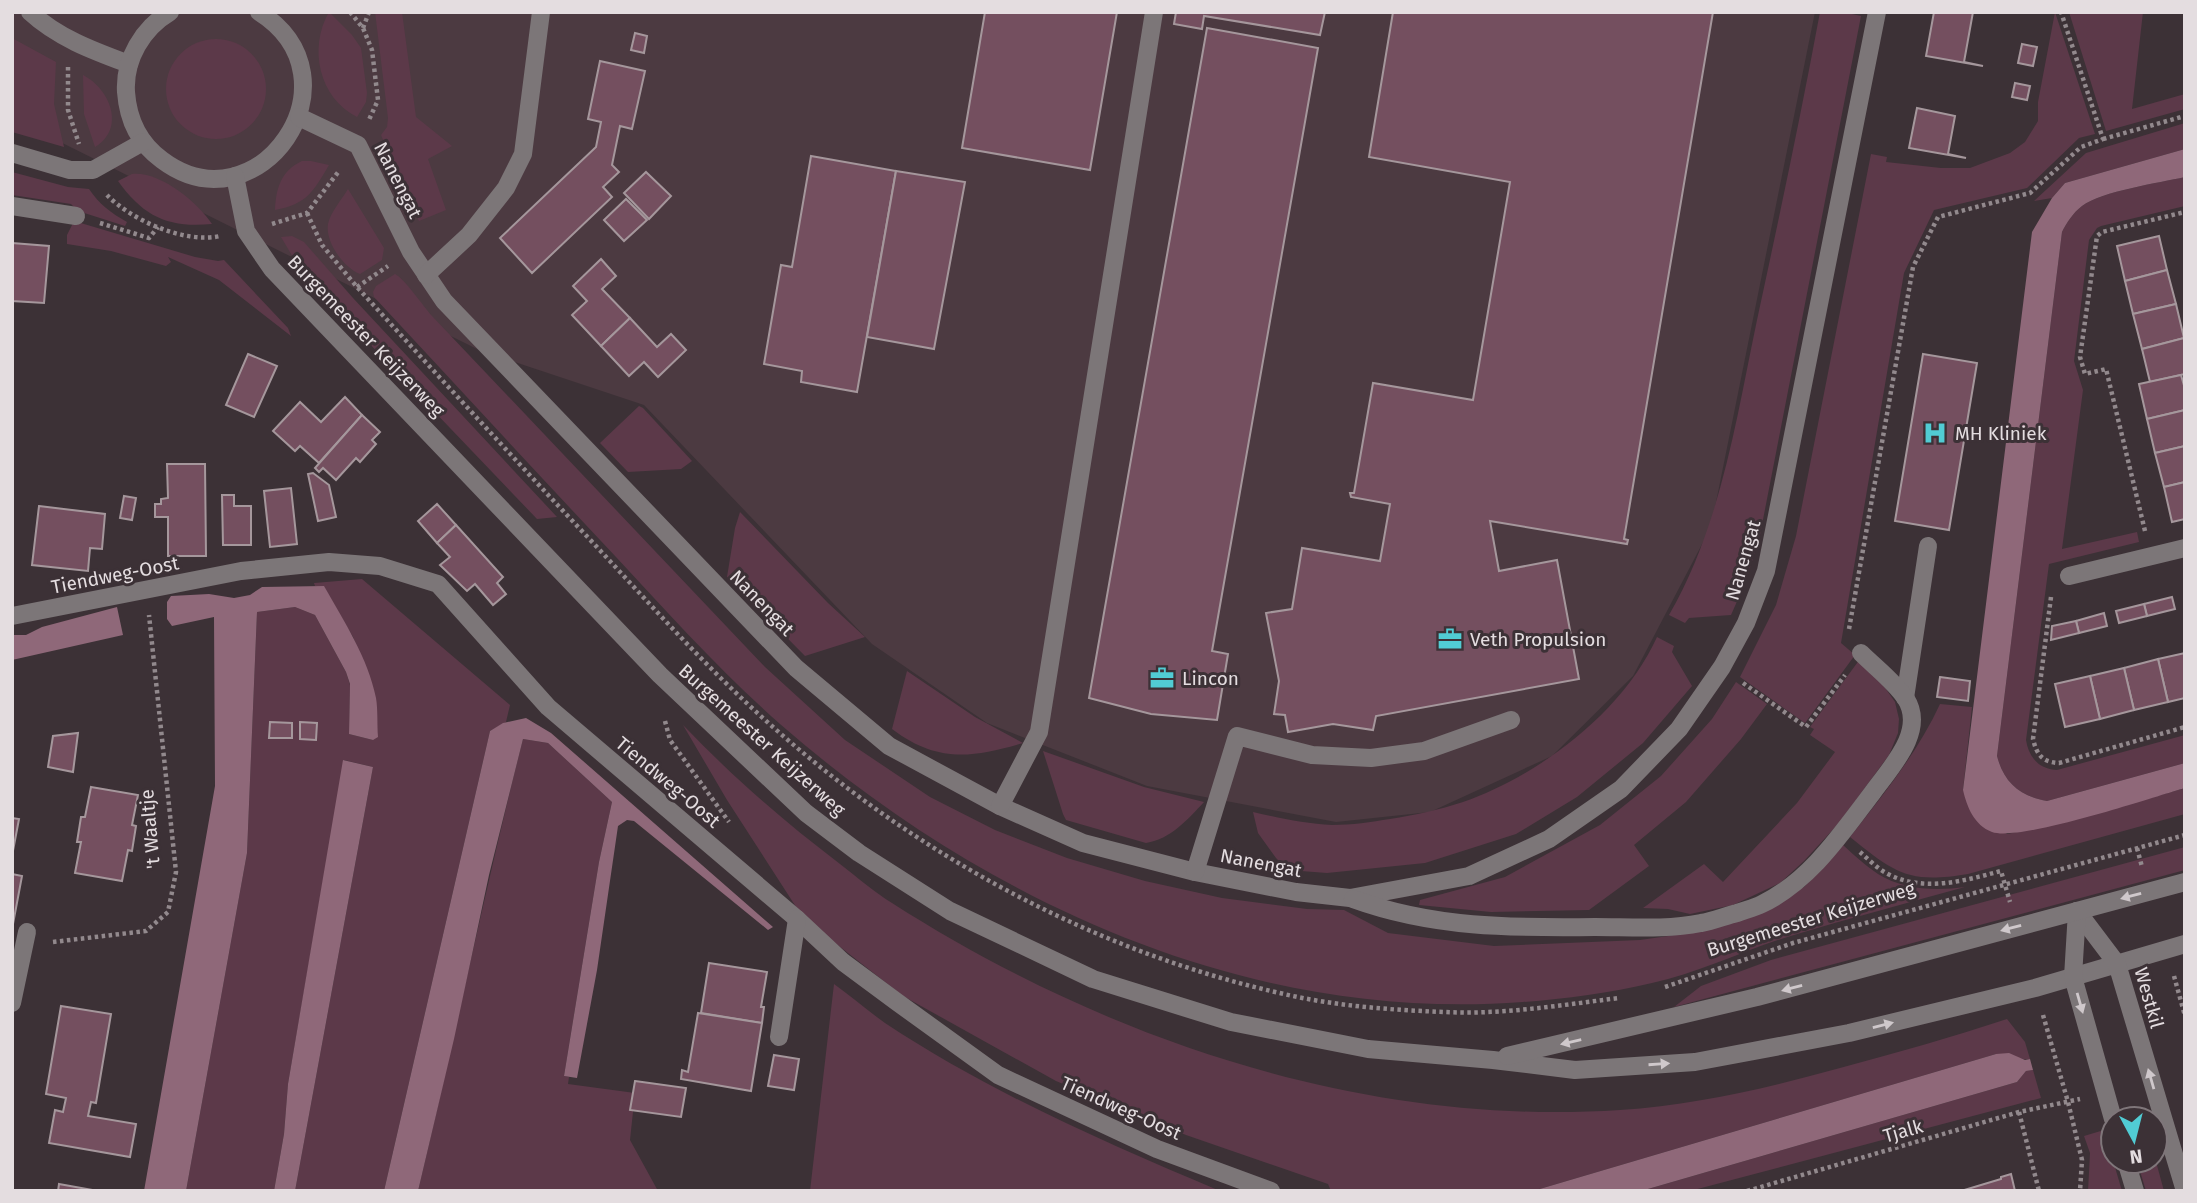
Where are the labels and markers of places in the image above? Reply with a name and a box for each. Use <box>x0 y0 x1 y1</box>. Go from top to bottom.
hospital icon: MH Kliniek <box>1921 419 1949 447</box>
place label: MH Kliniek <box>1955 422 2047 445</box>
office icon: Veth Propulsion <box>1436 625 1464 653</box>
place label: Veth Propulsion <box>1470 628 1606 651</box>
office icon: Lincon <box>1148 664 1176 692</box>
place label: Lincon <box>1182 667 1239 690</box>

